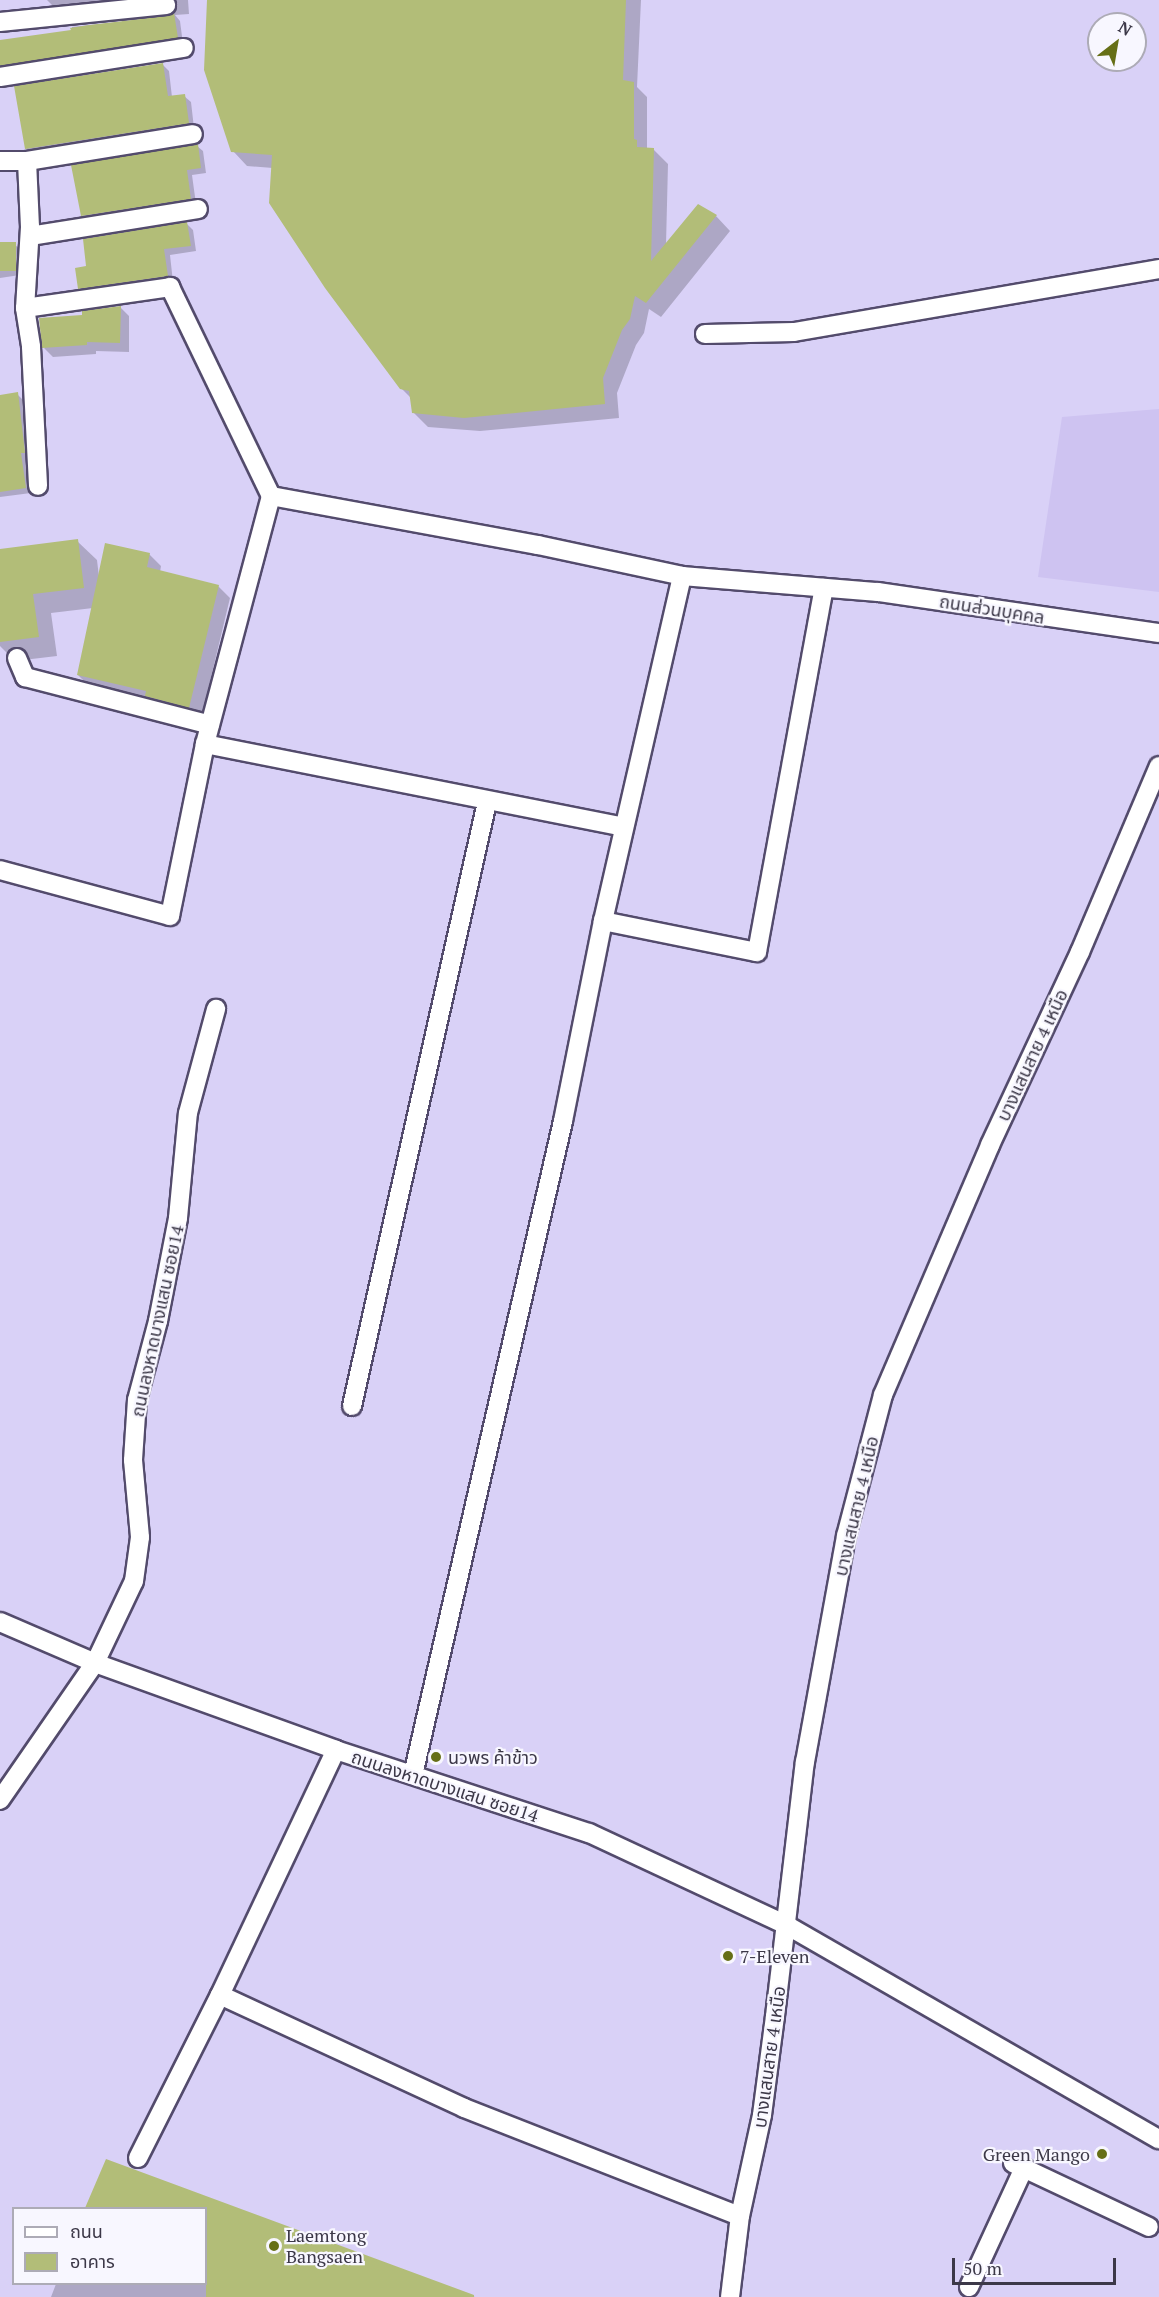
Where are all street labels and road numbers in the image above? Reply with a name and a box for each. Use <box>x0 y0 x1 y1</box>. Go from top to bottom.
street label: ถนนส่วนบุคคล <box>938 590 1046 628</box>
street label: บางแสนสาย 4 เหนือ <box>992 986 1072 1124</box>
street label: ถนนลงหาดบางแสน ซอย14 <box>126 1223 188 1419</box>
street label: บางแสนสาย 4 เหนือ <box>829 1434 883 1578</box>
street label: ถนนลงหาดบางแสน ซอย14 <box>349 1746 541 1826</box>
street label: บางแสนสาย 4 เหนือ <box>748 1985 790 2129</box>

